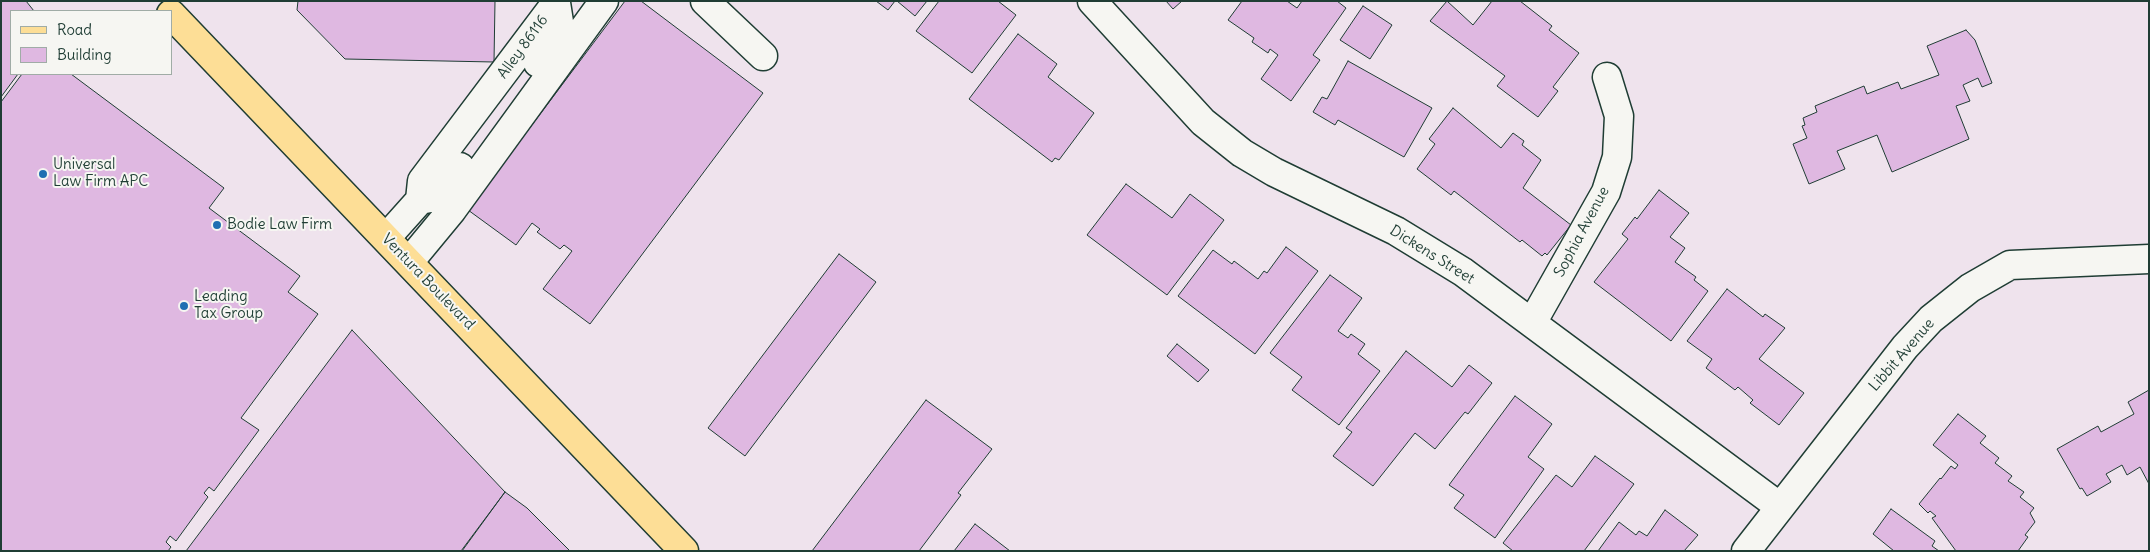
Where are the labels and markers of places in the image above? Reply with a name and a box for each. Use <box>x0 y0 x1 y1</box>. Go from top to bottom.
place label: Universal Law Firm APC <box>53 156 148 191</box>
marker: Universal Law Firm APC <box>37 168 49 180</box>
place label: Bodie Law Firm <box>227 216 332 234</box>
marker: Bodie Law Firm <box>211 219 223 231</box>
place label: Leading Tax Group <box>194 288 263 323</box>
marker: Leading Tax Group <box>178 300 190 312</box>

